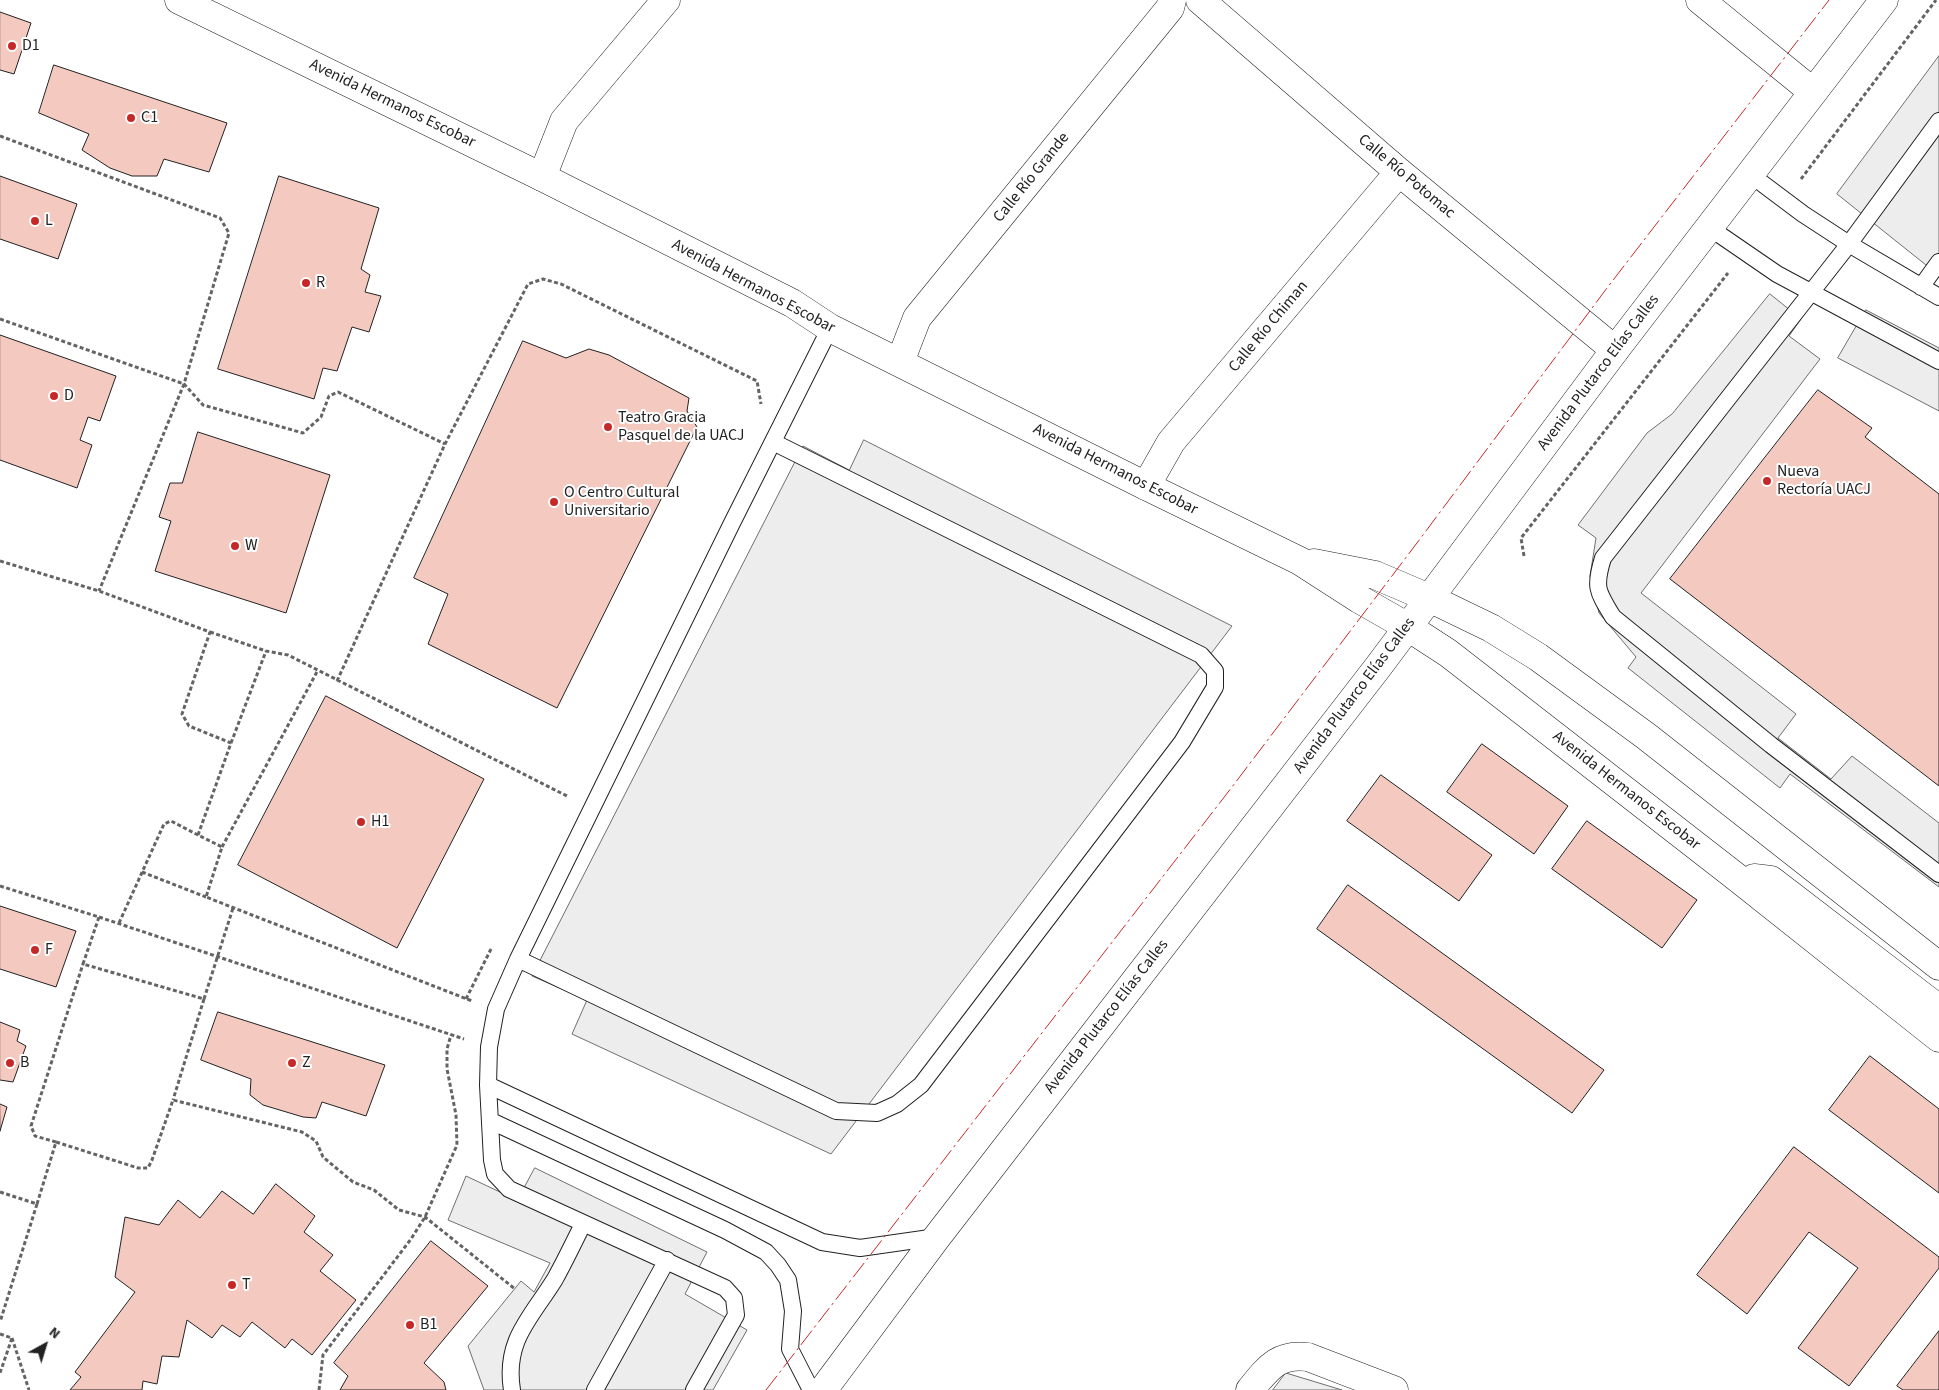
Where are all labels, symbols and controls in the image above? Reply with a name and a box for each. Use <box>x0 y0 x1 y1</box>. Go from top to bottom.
place label: D1 <box>22 36 40 56</box>
marker: D1 <box>6 40 18 52</box>
street label: Avenida Hermanos Escobar <box>306 55 478 153</box>
place label: C1 <box>141 108 158 128</box>
marker: C1 <box>125 112 137 124</box>
street label: Calle Río Grande <box>990 129 1074 227</box>
street label: Calle Río Potomac <box>1353 131 1459 223</box>
place label: L <box>45 211 53 231</box>
marker: L <box>29 215 41 227</box>
street label: Avenida Hermanos Escobar <box>668 236 838 338</box>
place label: R <box>316 273 325 293</box>
marker: R <box>300 277 312 289</box>
street label: Calle Río Chiman <box>1225 277 1313 377</box>
street label: Avenida Plutarco Elías Calles <box>1534 291 1664 455</box>
place label: D <box>64 386 74 406</box>
marker: D <box>48 390 60 402</box>
place label: Teatro Gracia Pasquel de la UACJ <box>618 408 745 446</box>
street label: Avenida Hermanos Escobar <box>1029 420 1201 520</box>
marker: Teatro Gracia Pasquel de la UACJ <box>602 421 614 433</box>
place label: Nueva Rectoría UACJ <box>1777 462 1871 500</box>
marker: Nueva Rectoría UACJ <box>1761 475 1773 487</box>
place label: O Centro Cultural Universitario <box>564 483 680 521</box>
marker: O Centro Cultural Universitario <box>548 496 560 508</box>
place label: W <box>245 536 258 556</box>
marker: W <box>229 540 241 552</box>
street label: Avenida Plutarco Elías Calles <box>1290 614 1420 778</box>
street label: Avenida Hermanos Escobar <box>1548 727 1704 855</box>
place label: H1 <box>371 812 389 832</box>
marker: H1 <box>355 816 367 828</box>
street label: Avenida Plutarco Elías Calles <box>1041 936 1173 1098</box>
place label: F <box>45 940 53 960</box>
marker: F <box>29 944 41 956</box>
place label: B <box>20 1053 29 1073</box>
place label: Z <box>302 1053 311 1073</box>
marker: B <box>4 1057 16 1069</box>
marker: Z <box>286 1057 298 1069</box>
place label: T <box>242 1275 251 1295</box>
marker: T <box>226 1279 238 1291</box>
place label: B1 <box>420 1315 437 1335</box>
marker: B1 <box>404 1319 416 1331</box>
north arrow <box>20 1320 70 1370</box>
text: N <box>45 1323 64 1344</box>

